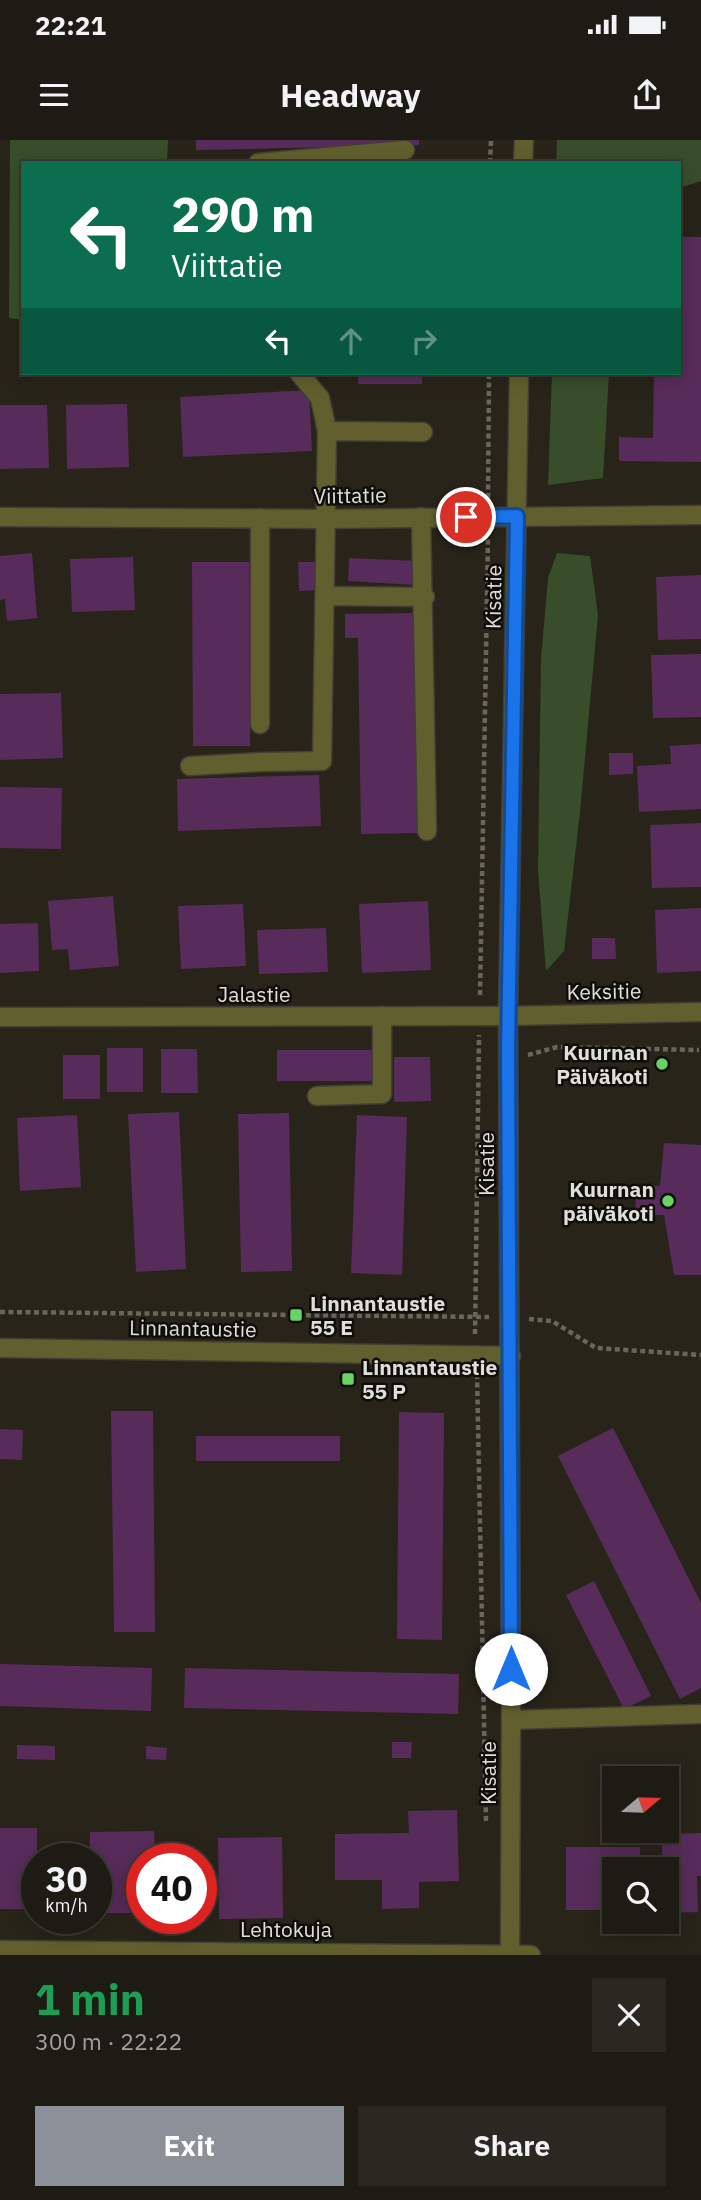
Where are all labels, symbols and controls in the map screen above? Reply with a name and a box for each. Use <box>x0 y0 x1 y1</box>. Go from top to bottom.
text: 22:21 <box>35 8 106 42</box>
text: Headway <box>280 74 421 116</box>
icon: menu <box>35 76 73 114</box>
icon: share <box>628 76 666 114</box>
text: 290 m <box>171 182 315 245</box>
icon: left <box>56 189 147 280</box>
text: Viittatie <box>171 244 283 286</box>
icon: left <box>259 322 297 360</box>
icon: ahead <box>332 322 370 360</box>
icon: right <box>405 322 443 360</box>
street label: Viittatie <box>313 480 387 510</box>
pin <box>436 487 496 547</box>
icon: arrive <box>447 498 485 536</box>
street label: Kisatie <box>478 565 508 629</box>
street label: Keksitie <box>566 976 642 1006</box>
street label: Jalastie <box>217 980 291 1008</box>
place label: Kuurnan Päiväkoti <box>556 1038 648 1090</box>
marker: Kuurnan Päiväkoti <box>654 1056 670 1072</box>
street label: Kisatie <box>472 1132 500 1196</box>
place label: Kuurnan päiväkoti <box>563 1175 654 1227</box>
marker: Kuurnan päiväkoti <box>660 1193 676 1209</box>
place label: Linnantaustie 55 E <box>310 1289 446 1341</box>
marker: Linnantaustie 55 E <box>288 1307 304 1323</box>
street label: Linnantaustie <box>129 1313 257 1343</box>
place label: Linnantaustie 55 P <box>362 1353 498 1405</box>
marker: Linnantaustie 55 P <box>340 1371 356 1387</box>
position arrow <box>474 1632 548 1706</box>
street label: Kisatie <box>474 1741 502 1805</box>
north arrow <box>602 1766 679 1843</box>
map controls <box>602 1766 679 1934</box>
speed limit sign: 40 <box>126 1843 217 1934</box>
text: 30 <box>45 1856 88 1902</box>
button: search <box>602 1857 679 1934</box>
text: km/h <box>45 1894 88 1917</box>
street label: Lehtokuja <box>240 1915 332 1943</box>
text: 1 min <box>35 1972 145 2027</box>
button: close <box>592 1978 666 2052</box>
text: 300 m · 22:22 <box>35 2026 182 2056</box>
button: Exit <box>35 2106 344 2186</box>
button: Share <box>358 2106 666 2186</box>

